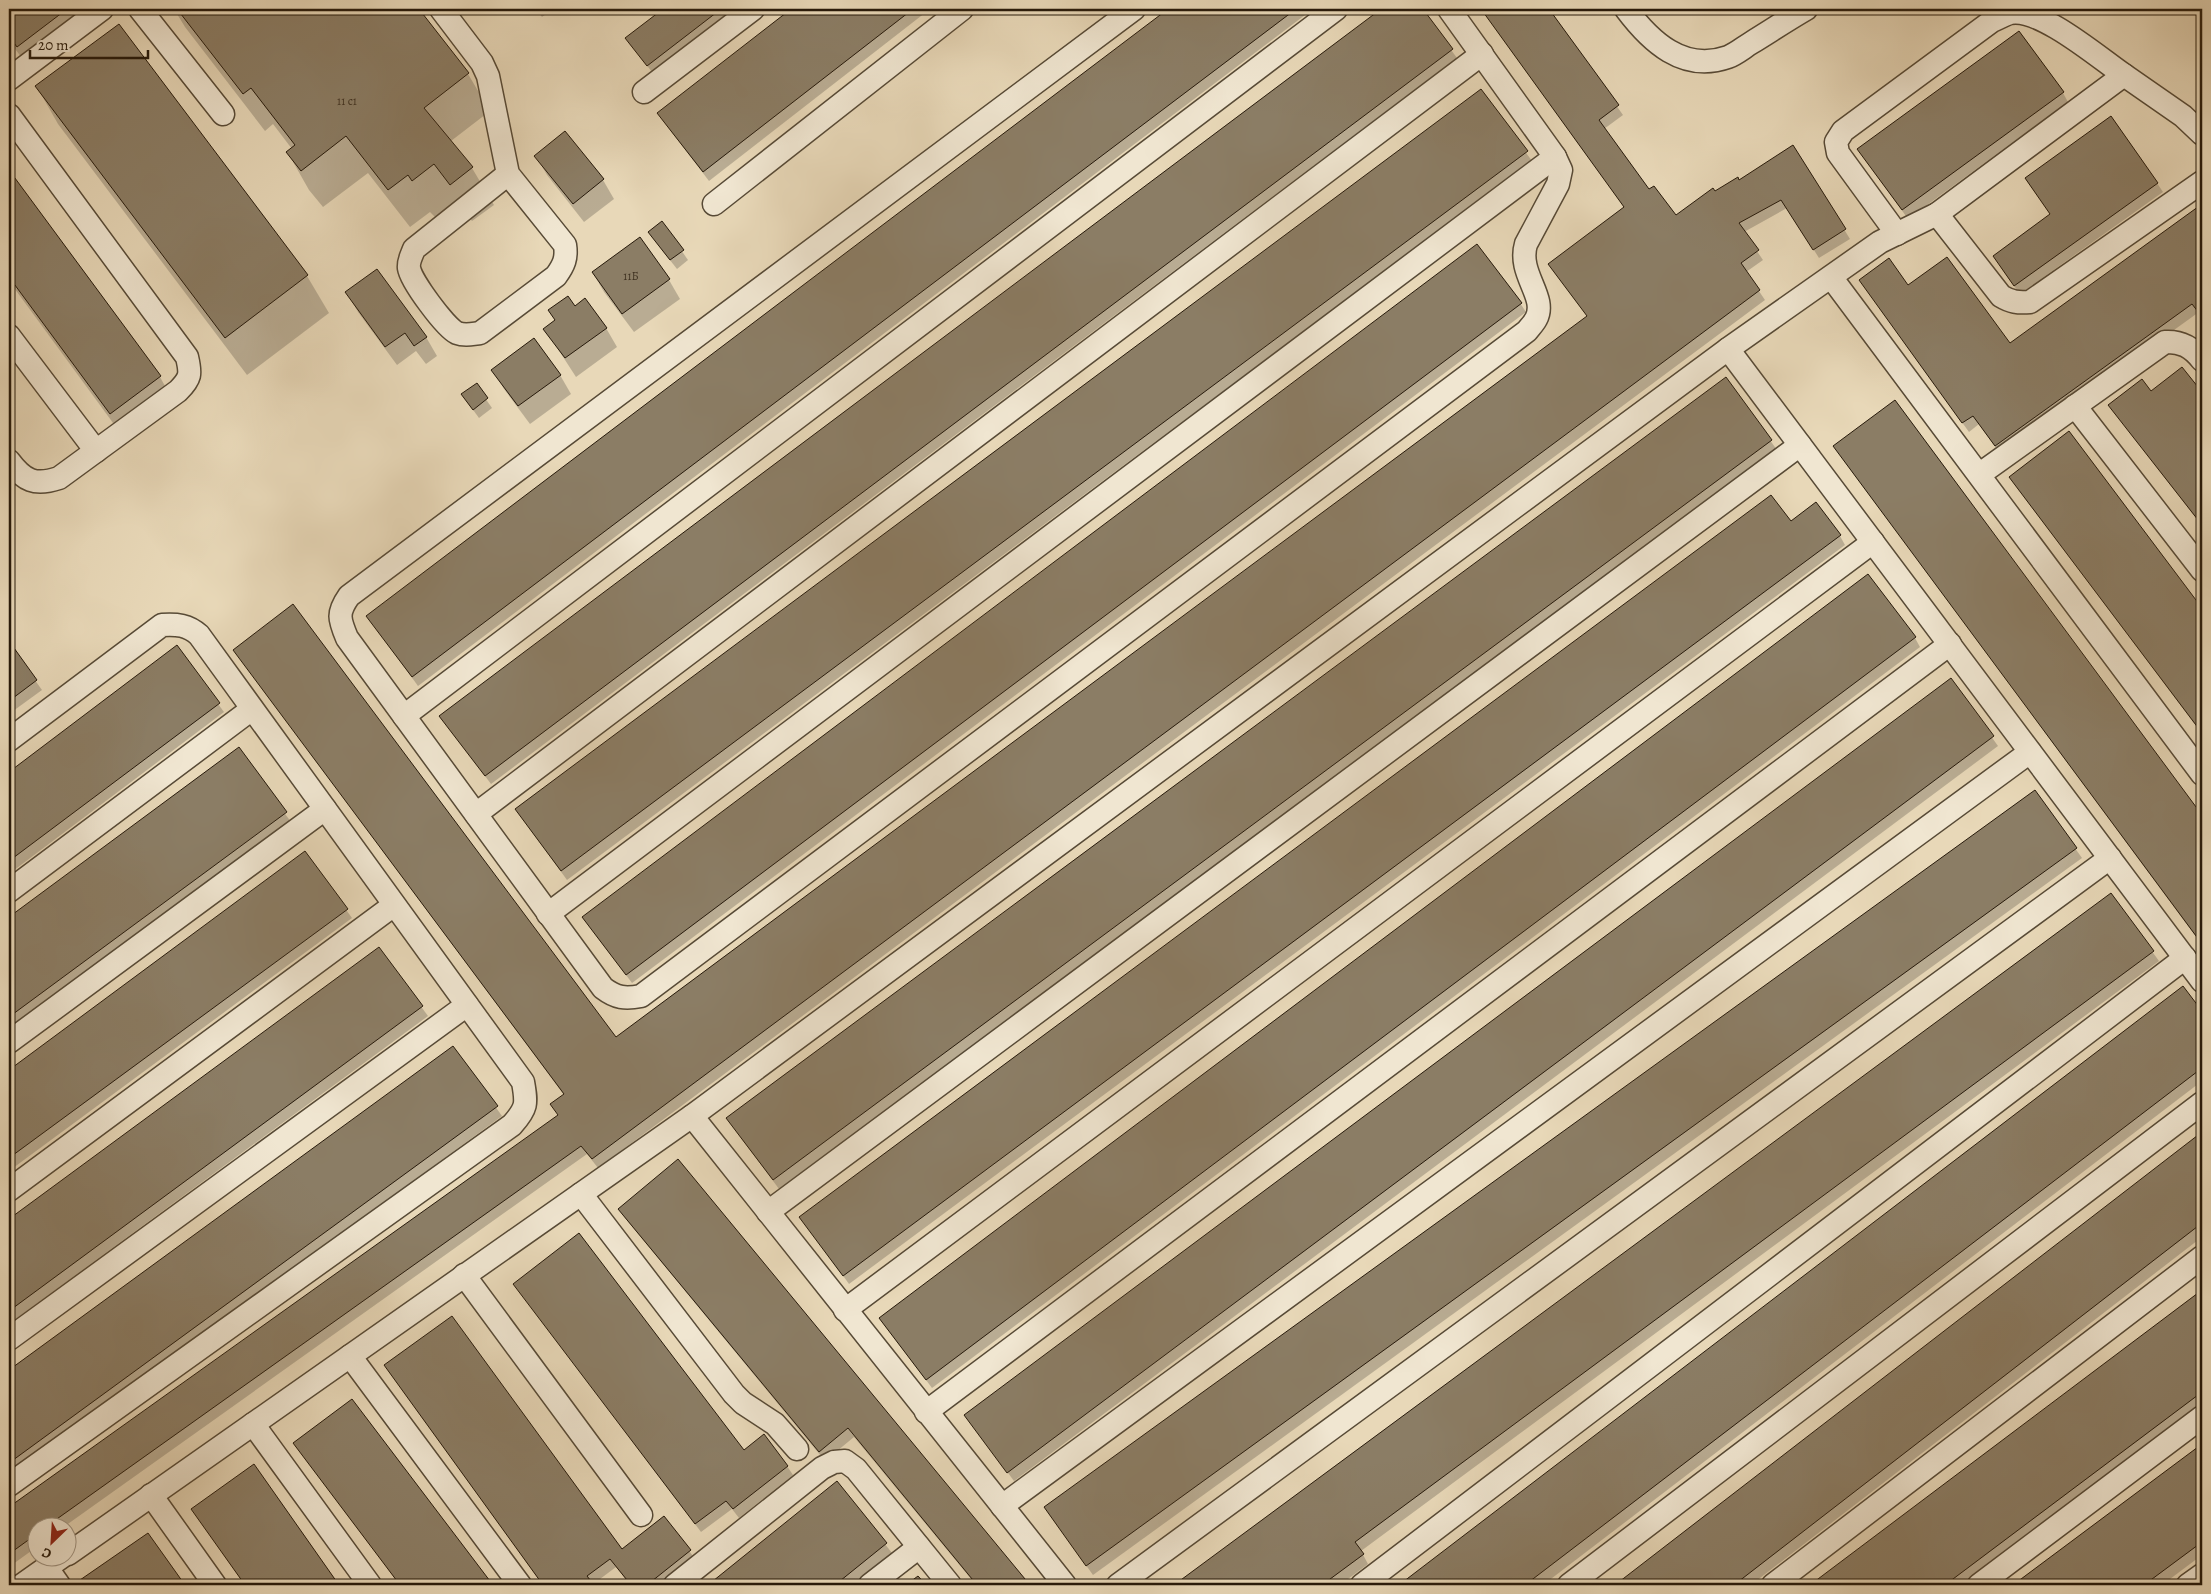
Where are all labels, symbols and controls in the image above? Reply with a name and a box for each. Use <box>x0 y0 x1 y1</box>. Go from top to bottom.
scale bar <box>30 28 148 60</box>
text: 20 m <box>38 35 69 55</box>
house number: 11 с1 <box>337 93 357 109</box>
house number: 11Б <box>623 268 639 284</box>
north arrow <box>28 1516 78 1566</box>
text: С <box>38 1543 55 1564</box>

